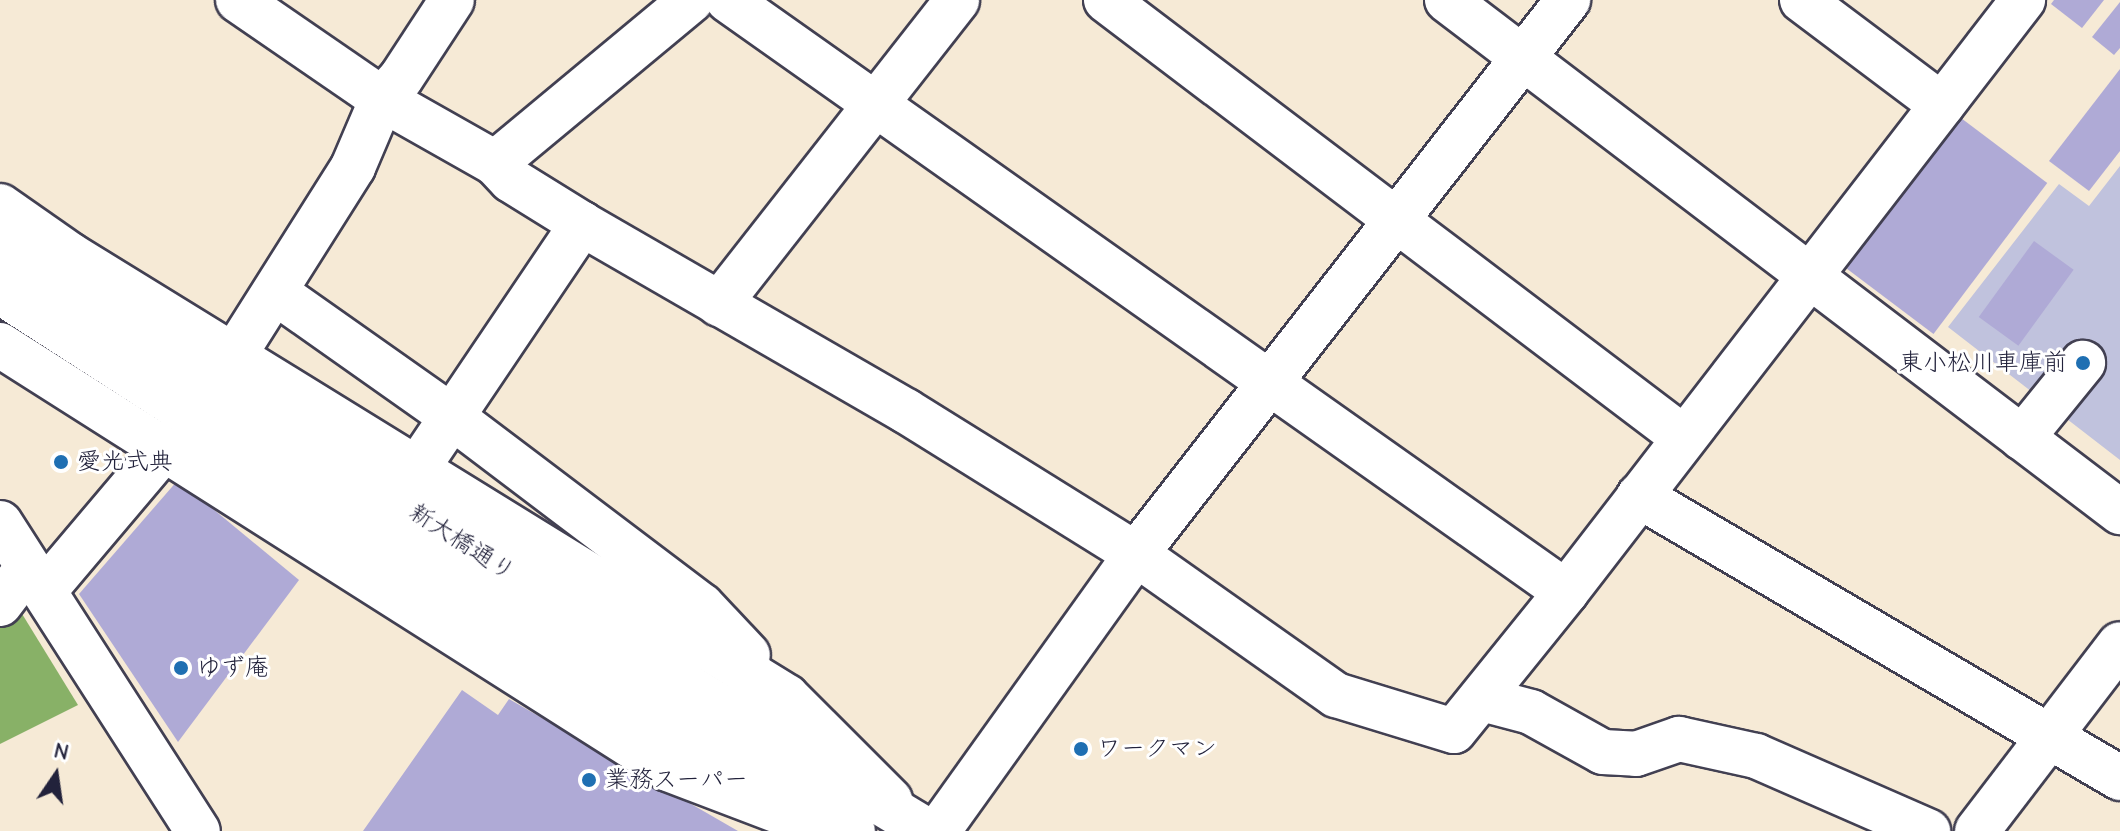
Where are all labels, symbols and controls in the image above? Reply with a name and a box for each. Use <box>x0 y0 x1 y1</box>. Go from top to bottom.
place label: 東小松川車庫前 <box>1899 349 2067 377</box>
marker: 東小松川車庫前 <box>2074 354 2092 372</box>
place label: 愛光式典 <box>77 448 173 476</box>
marker: 愛光式典 <box>52 453 70 471</box>
street label: 新大橋通り <box>404 497 520 587</box>
place label: ゆず庵 <box>197 654 269 682</box>
marker: ゆず庵 <box>172 659 190 677</box>
north arrow <box>16 735 96 815</box>
place label: ワークマン <box>1097 735 1217 763</box>
text: N <box>51 737 71 766</box>
marker: ワークマン <box>1072 740 1090 758</box>
place label: 業務スーパー <box>605 766 748 794</box>
marker: 業務スーパー <box>580 771 598 789</box>

